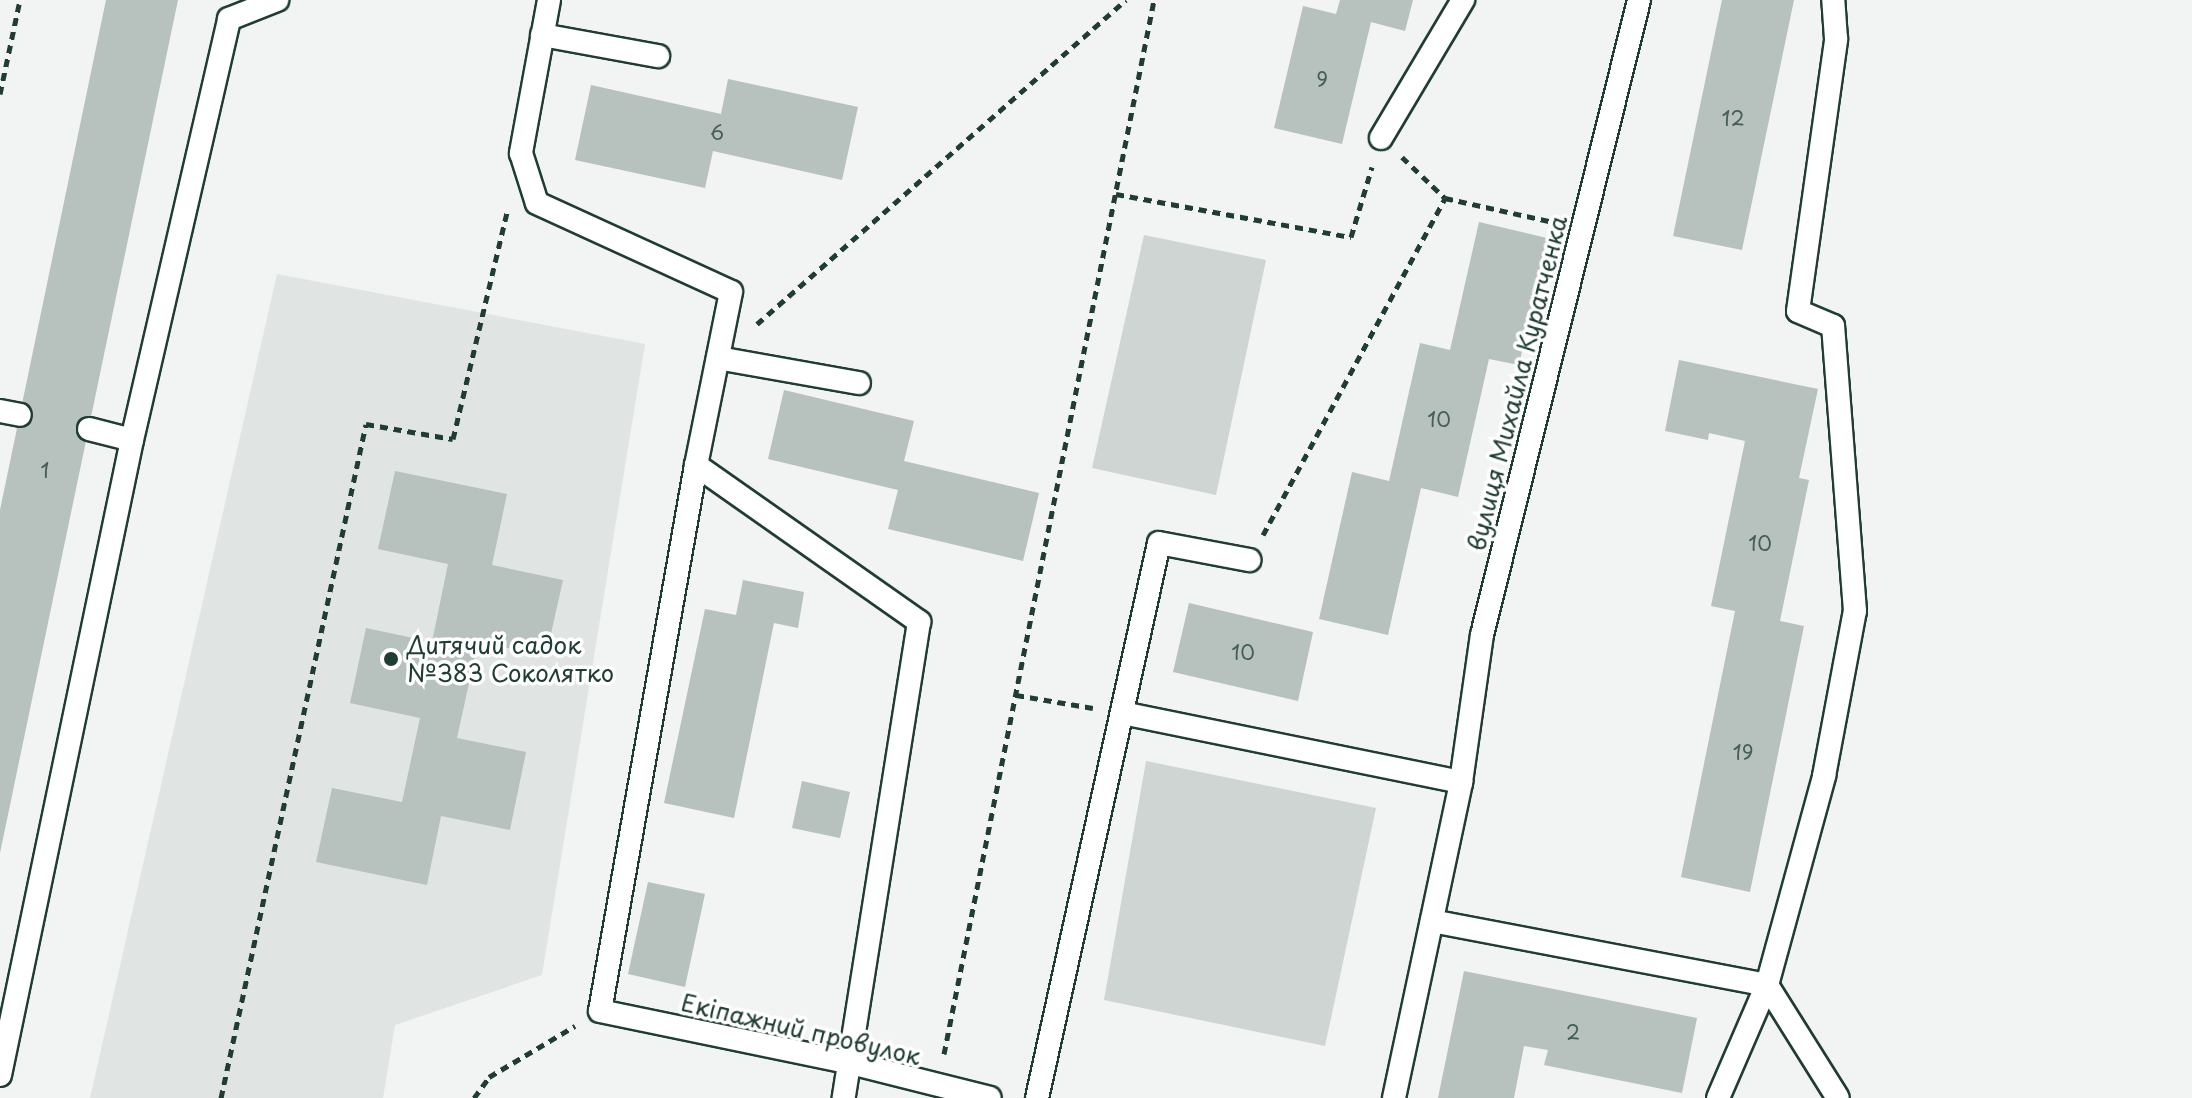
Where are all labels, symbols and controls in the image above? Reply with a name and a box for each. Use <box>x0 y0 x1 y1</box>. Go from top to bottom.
house number: 9 <box>1316 67 1328 91</box>
house number: 12 <box>1721 106 1745 130</box>
house number: 6 <box>710 120 724 144</box>
street label: вулиця Михайла Куратченка <box>1461 212 1573 554</box>
house number: 10 <box>1427 407 1451 431</box>
house number: 1 <box>41 458 49 482</box>
house number: 10 <box>1748 531 1772 555</box>
place label: Дитячий садок №383 Соколятко <box>407 631 615 687</box>
house number: 10 <box>1231 640 1255 664</box>
marker: Дитячий садок №383 Соколятко <box>382 650 400 668</box>
house number: 19 <box>1733 740 1753 764</box>
street label: Екіпажний провулок <box>679 987 923 1071</box>
house number: 2 <box>1566 1020 1580 1044</box>

